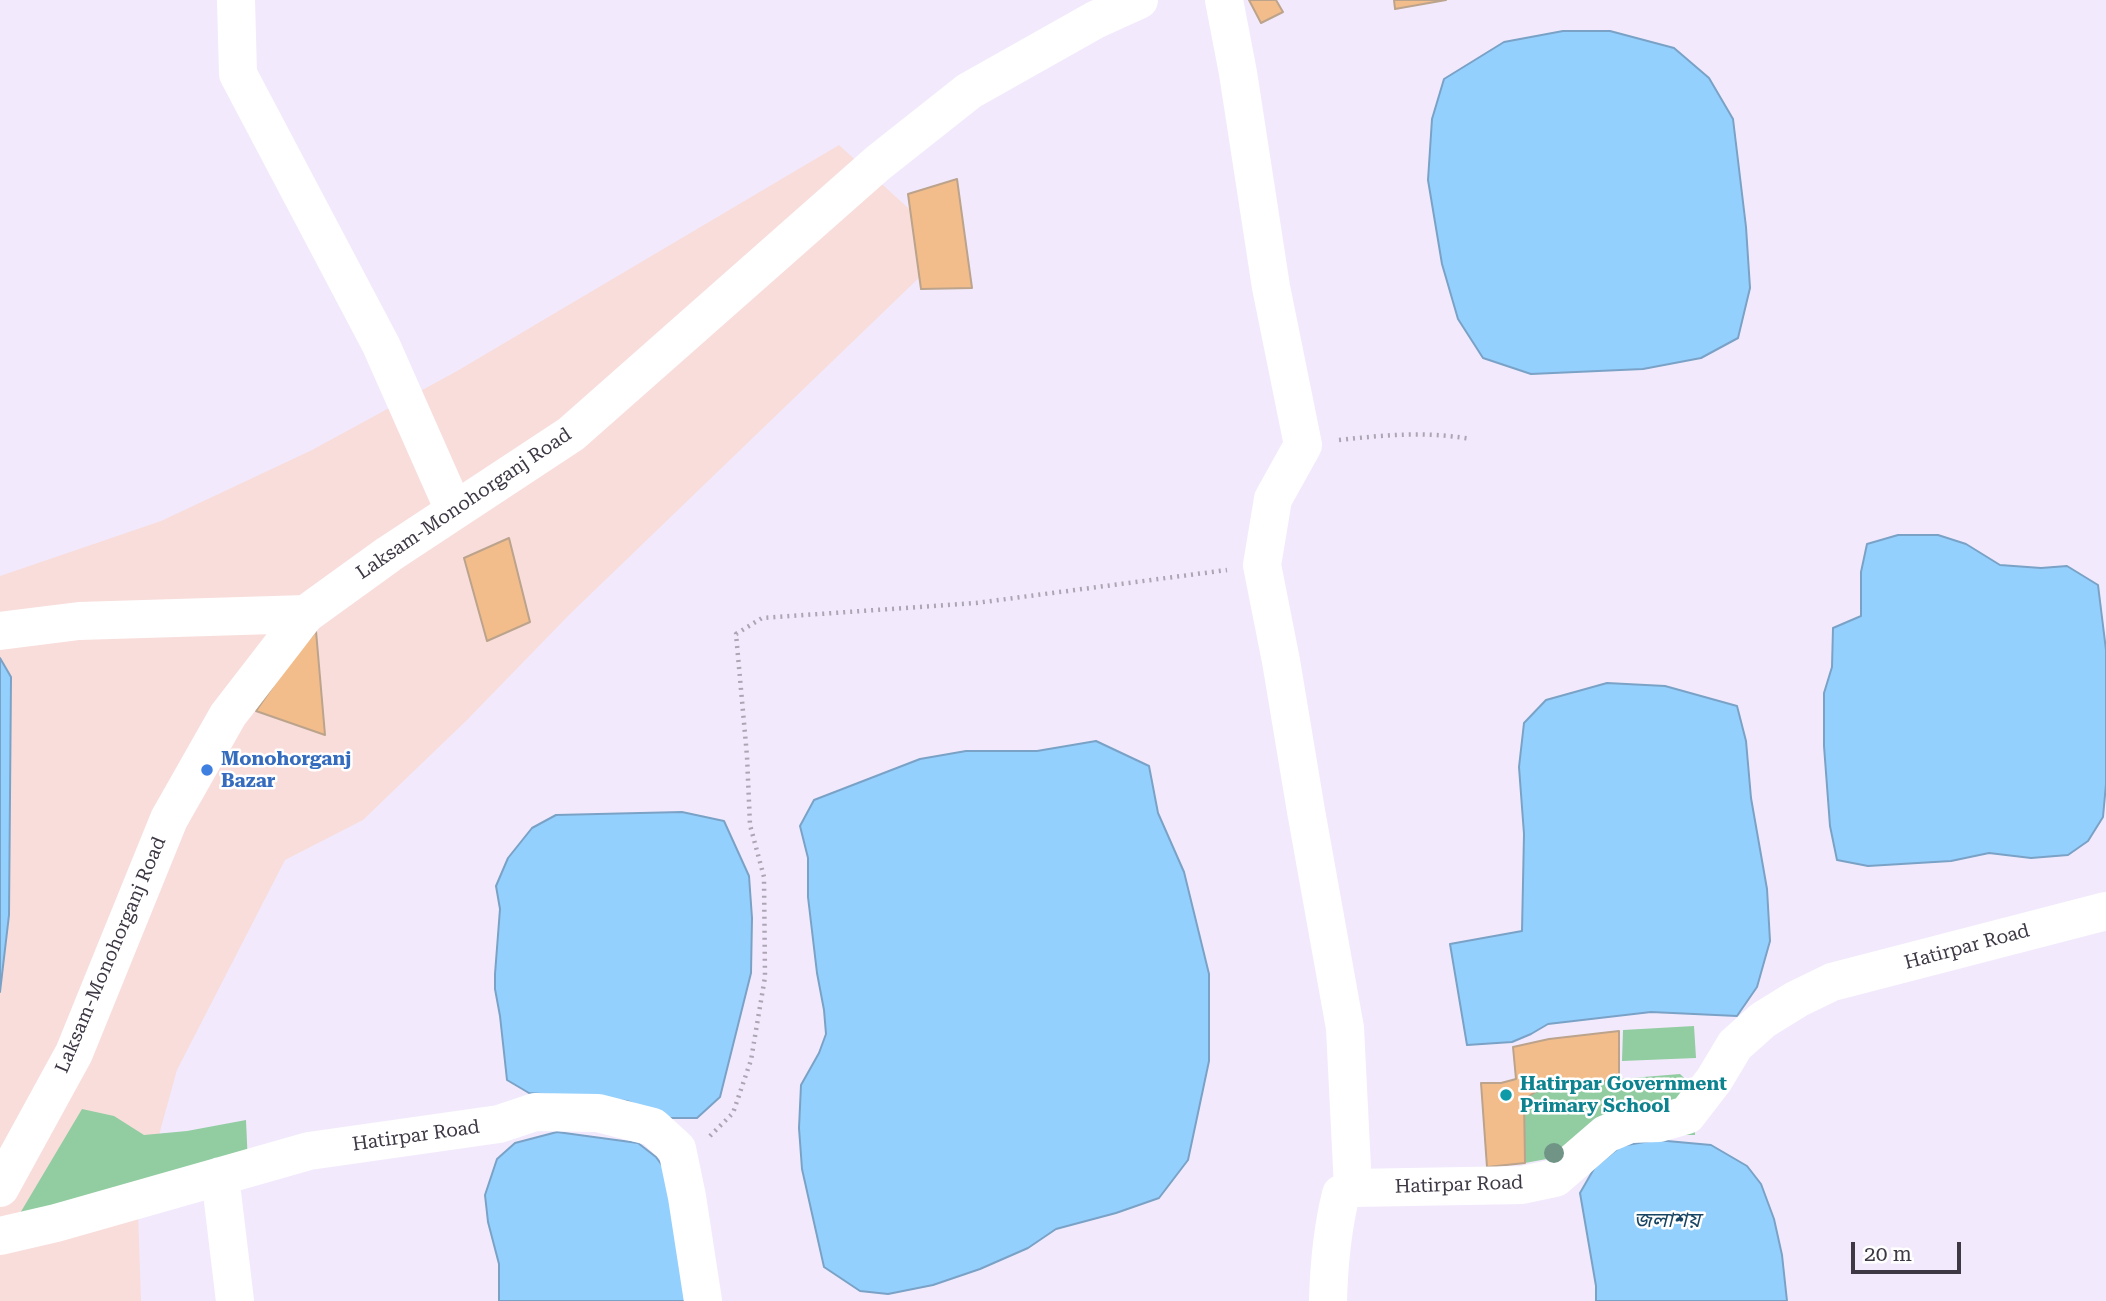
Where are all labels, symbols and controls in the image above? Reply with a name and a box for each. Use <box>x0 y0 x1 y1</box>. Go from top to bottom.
street label: Laksam-Monohorganj Road <box>352 423 576 585</box>
place label: Monohorganj Bazar <box>221 748 351 792</box>
marker: Monohorganj Bazar <box>199 762 215 778</box>
street label: Laksam-Monohorganj Road <box>51 834 171 1076</box>
street label: Hatirpar Road <box>1902 919 2032 975</box>
place label: Hatirpar Government Primary School <box>1520 1073 1727 1117</box>
marker: Hatirpar Government Primary School <box>1498 1087 1514 1103</box>
street label: Hatirpar Road <box>351 1116 481 1156</box>
street label: Hatirpar Road <box>1394 1171 1524 1199</box>
water label: জলাশয় <box>1634 1208 1700 1234</box>
scale bar <box>1854 1228 1964 1272</box>
text: 20 m <box>1864 1242 1912 1266</box>

